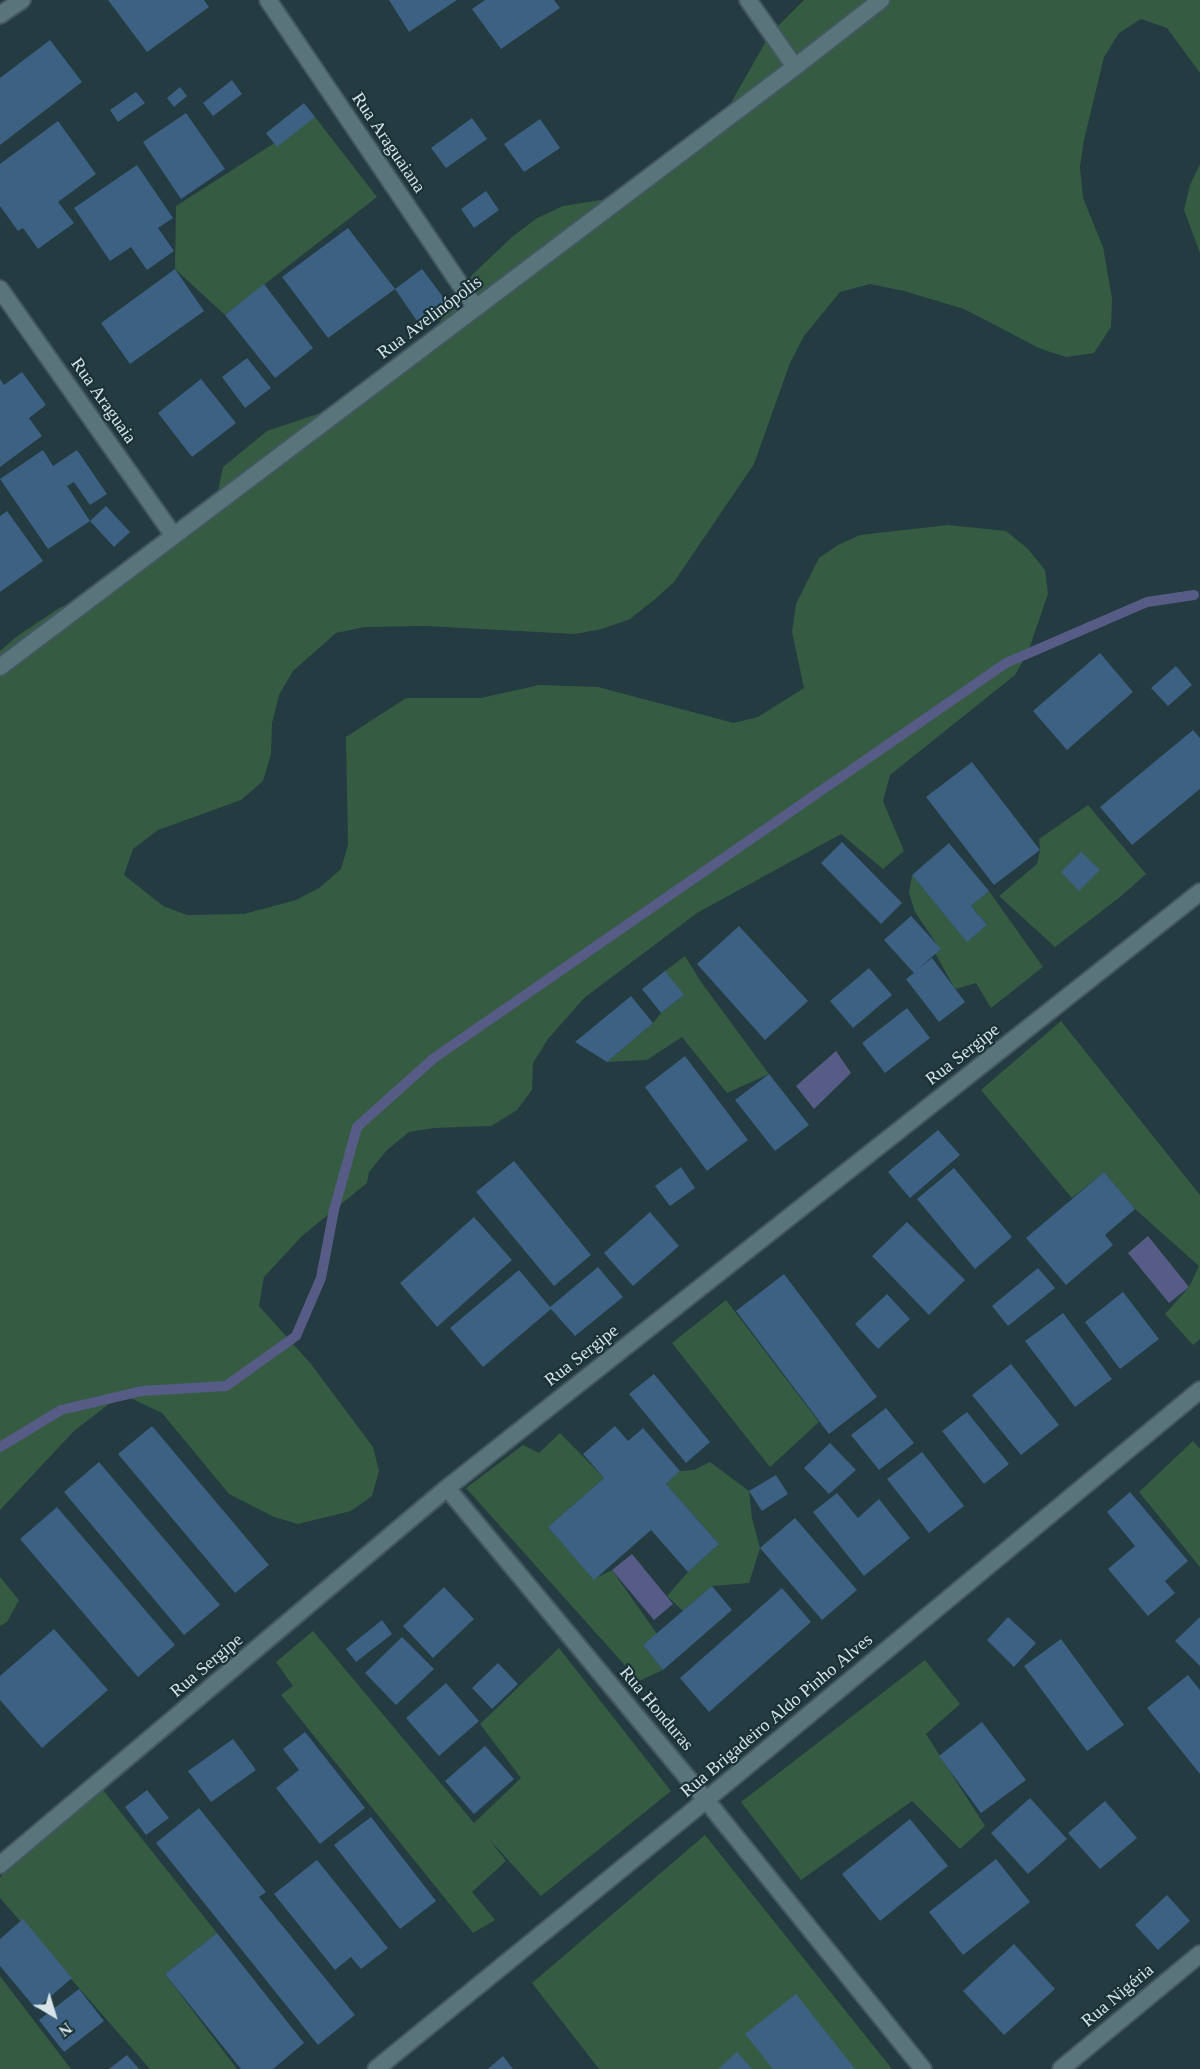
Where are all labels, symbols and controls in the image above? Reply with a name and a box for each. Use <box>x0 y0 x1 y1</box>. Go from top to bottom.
street label: Rua Araguaiana <box>346 89 430 197</box>
street label: Rua Avelinópolis <box>374 272 486 364</box>
street label: Rua Araguaia <box>66 354 140 448</box>
street label: Rua Sergipe <box>922 1019 1004 1091</box>
street label: Rua Sergipe <box>541 1320 623 1392</box>
street label: Rua Sergipe <box>166 1629 248 1703</box>
street label: Rua Brigadeiro Aldo Pinho Alves <box>677 1629 877 1803</box>
street label: Rua Honduras <box>614 1662 698 1756</box>
street label: Rua Nigéria <box>1078 1960 1158 2032</box>
north arrow <box>24 1985 84 2045</box>
text: N <box>56 2019 75 2040</box>

